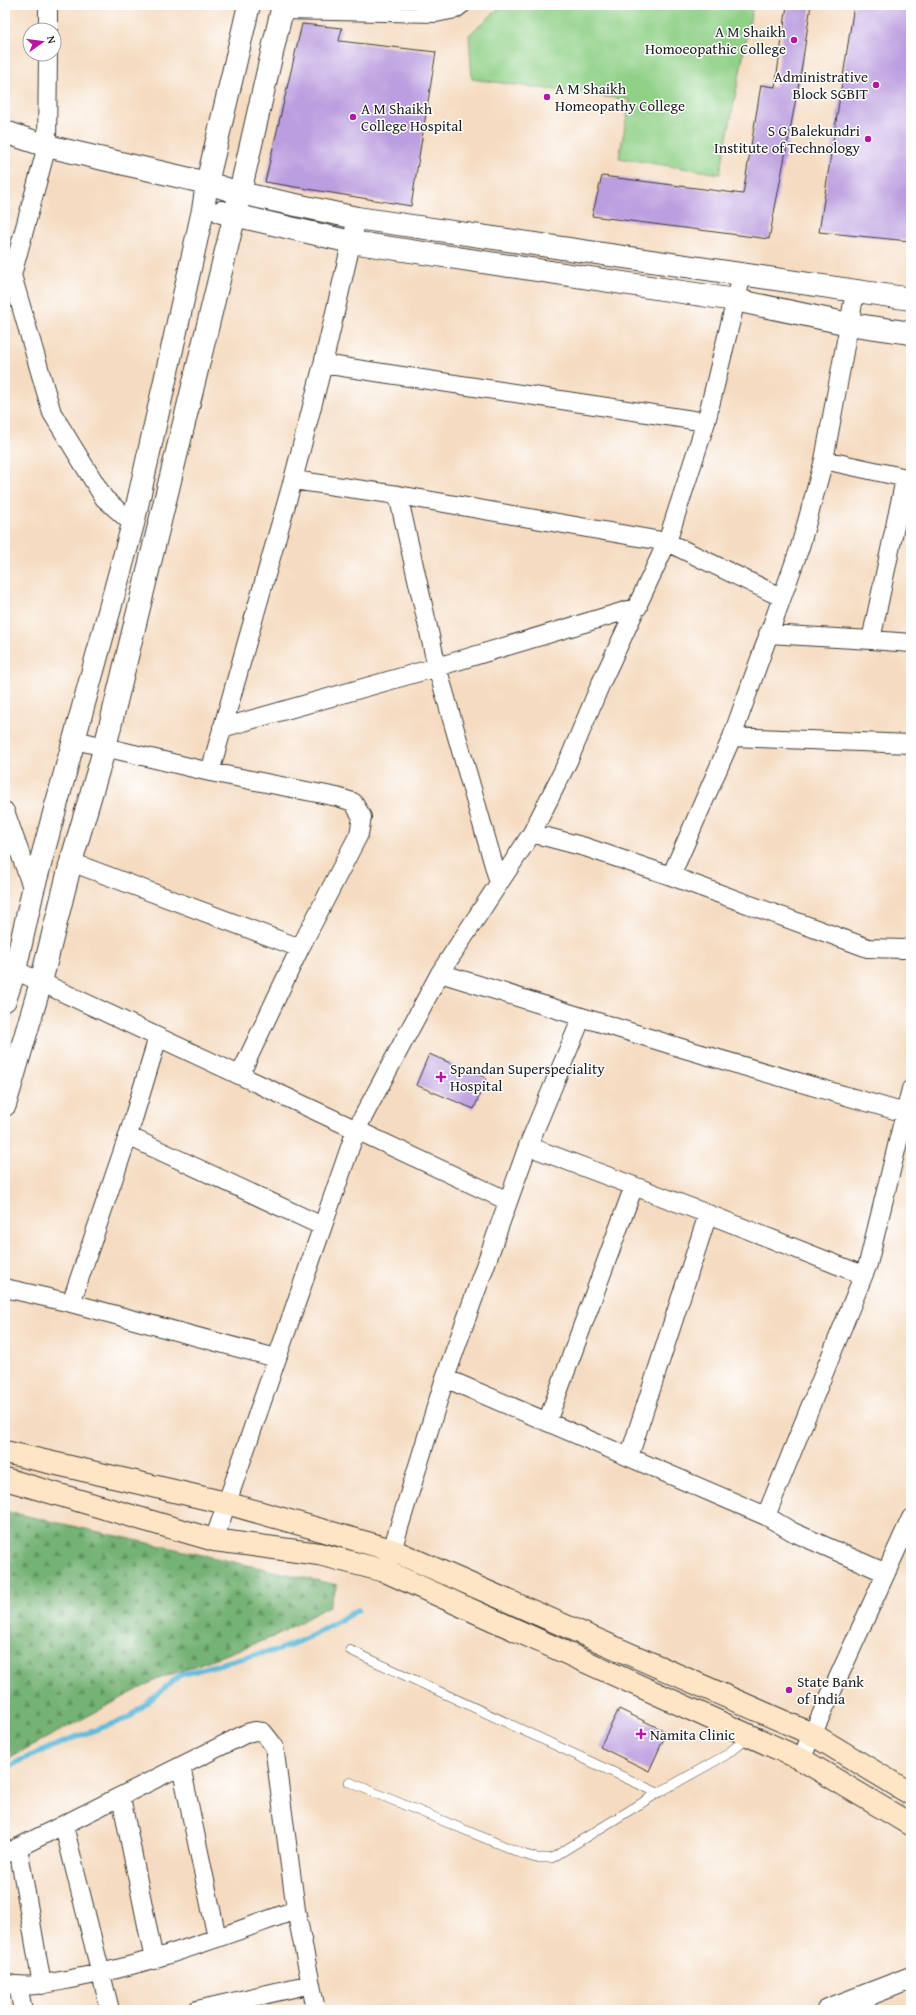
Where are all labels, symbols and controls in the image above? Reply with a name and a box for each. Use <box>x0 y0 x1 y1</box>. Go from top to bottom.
place label: A M Shaikh Homoeopathic College <box>645 21 787 59</box>
north arrow <box>22 22 62 62</box>
text: N <box>43 34 61 46</box>
marker: A M Shaikh Homoeopathic College <box>789 35 799 45</box>
place label: Administrative Block SGBIT <box>774 66 869 104</box>
place label: A M Shaikh Homeopathy College <box>555 78 685 116</box>
marker: Administrative Block SGBIT <box>871 80 881 90</box>
marker: A M Shaikh Homeopathy College <box>542 92 552 102</box>
place label: A M Shaikh College Hospital <box>361 98 463 136</box>
marker: A M Shaikh College Hospital <box>348 112 358 122</box>
place label: S G Balekundri Institute of Technology <box>714 120 861 158</box>
marker: S G Balekundri Institute of Technology <box>863 134 873 144</box>
place label: Spandan Superspeciality Hospital <box>450 1058 605 1096</box>
marker: Spandan Superspeciality Hospital <box>435 1071 447 1083</box>
place label: State Bank of India <box>797 1671 864 1709</box>
marker: State Bank of India <box>784 1685 794 1695</box>
place label: Namita Clinic <box>650 1724 735 1745</box>
marker: Namita Clinic <box>635 1728 647 1740</box>

